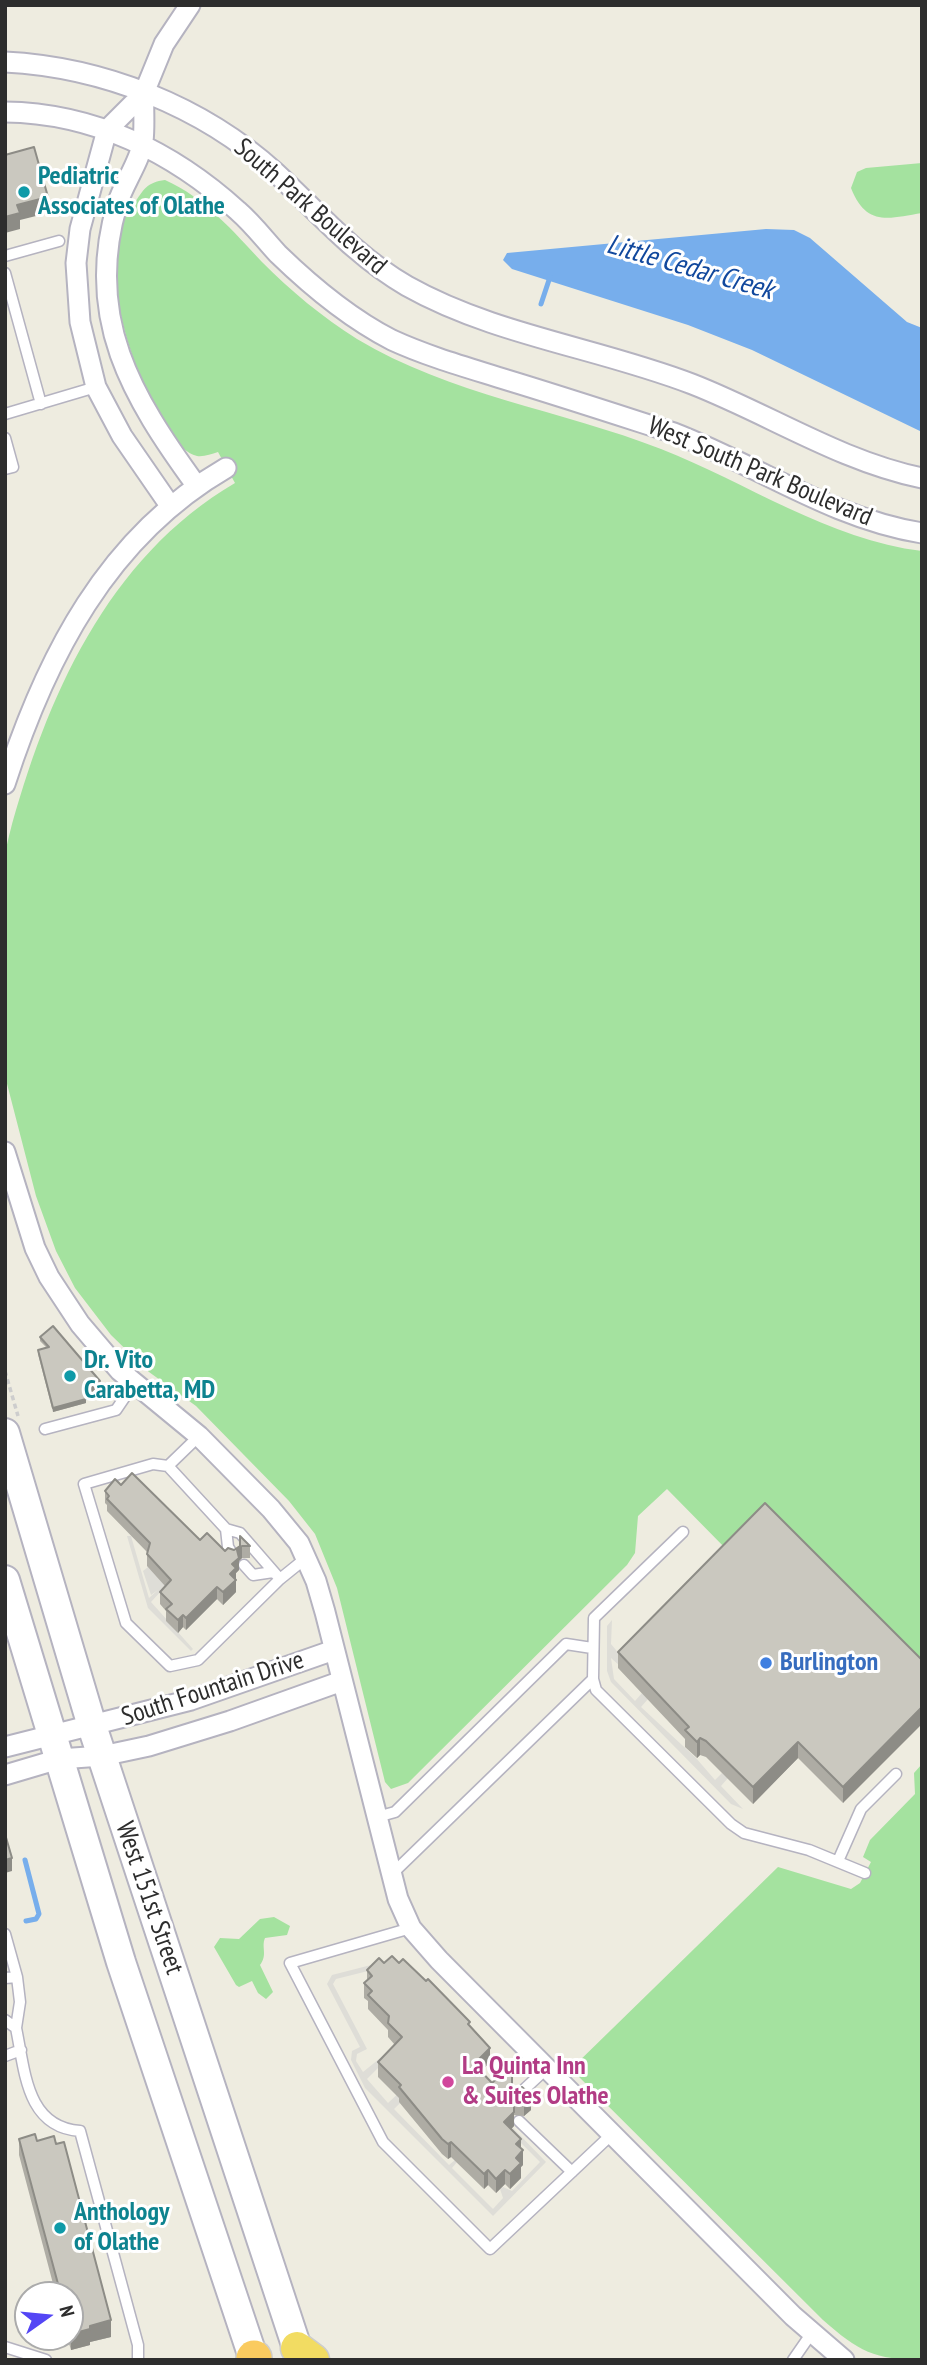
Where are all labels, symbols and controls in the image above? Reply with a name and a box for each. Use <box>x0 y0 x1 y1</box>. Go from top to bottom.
street label: South Park Boulevard <box>227 132 393 282</box>
place label: Pediatric Associates of Olathe <box>38 161 225 222</box>
marker: Pediatric Associates of Olathe <box>16 184 32 200</box>
water label: Little Cedar Creek <box>603 228 777 308</box>
street label: West South Park Boulevard <box>643 411 877 533</box>
place label: Dr. Vito Carabetta, MD <box>84 1345 215 1406</box>
marker: Dr. Vito Carabetta, MD <box>62 1368 78 1384</box>
street label: South Fountain Drive <box>118 1645 308 1733</box>
place label: Burlington <box>780 1647 878 1679</box>
marker: Burlington <box>758 1655 774 1671</box>
street label: West 151st Street <box>108 1818 190 1978</box>
place label: La Quinta Inn & Suites Olathe <box>462 2051 609 2112</box>
marker: La Quinta Inn & Suites Olathe <box>440 2074 456 2090</box>
place label: Anthology of Olathe <box>74 2197 169 2258</box>
marker: Anthology of Olathe <box>52 2220 68 2236</box>
north arrow <box>14 2281 84 2351</box>
text: N <box>54 2303 80 2319</box>

